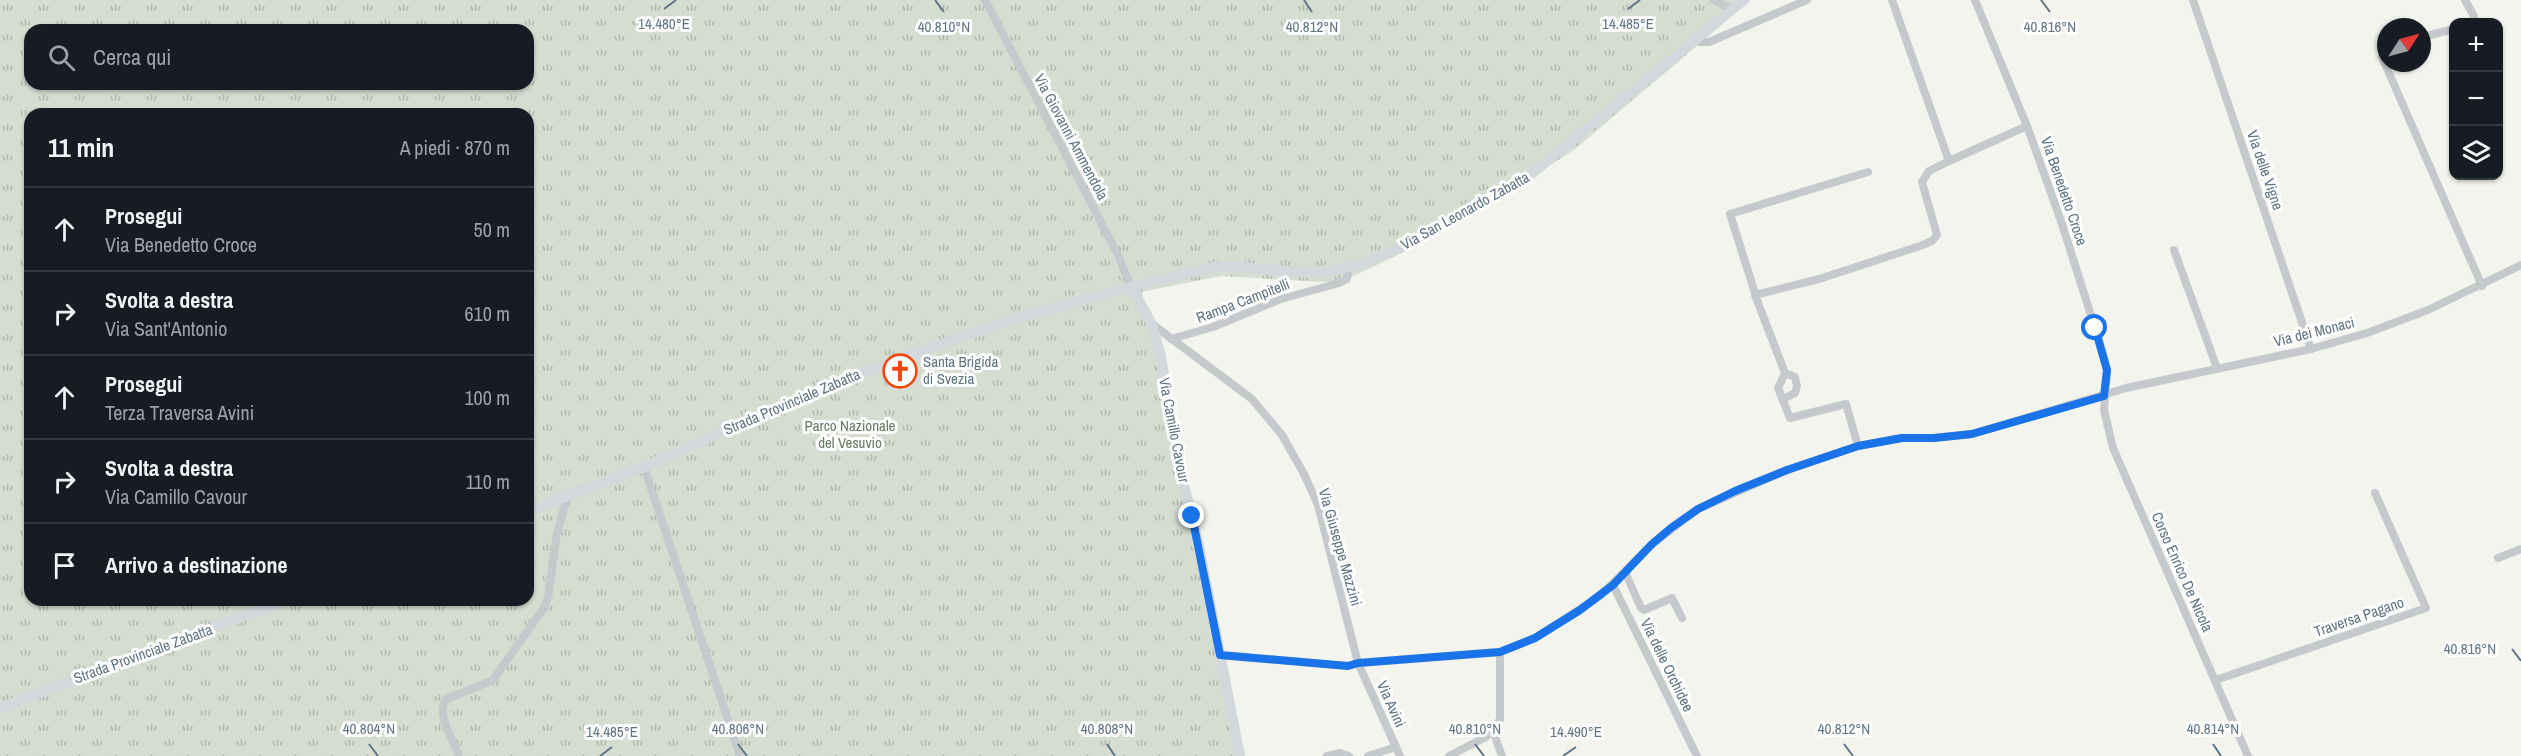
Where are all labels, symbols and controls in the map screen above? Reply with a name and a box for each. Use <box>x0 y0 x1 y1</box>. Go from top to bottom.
text: 14.480°E <box>638 13 690 34</box>
text: 14.485°E <box>1602 13 1654 34</box>
text: 40.810°N <box>918 16 970 37</box>
text: 40.812°N <box>1286 16 1338 37</box>
text: 40.816°N <box>2024 16 2076 37</box>
north arrow <box>2377 18 2431 72</box>
map controls <box>2449 18 2503 180</box>
button: + <box>2449 18 2503 72</box>
search box <box>24 24 534 90</box>
icon: search <box>45 41 78 74</box>
text: Cerca qui <box>93 42 171 72</box>
street label: Via Giovanni Ammendola <box>1029 70 1114 204</box>
button: − <box>2449 72 2503 126</box>
button: layers <box>2449 126 2503 180</box>
street label: Via delle Vigne <box>2242 127 2289 213</box>
text: 11 min <box>48 130 114 165</box>
text: A piedi · 870 m <box>400 134 510 161</box>
street label: Via Benedetto Croce <box>2036 134 2093 248</box>
street label: Via San Leonardo Zabatta <box>1397 166 1533 255</box>
text: Prosegui <box>105 201 182 231</box>
icon: ahead <box>48 213 81 246</box>
text: 50 m <box>474 216 510 243</box>
text: Via Benedetto Croce <box>105 231 257 258</box>
street label: Rampa Campitelli <box>1193 273 1293 328</box>
text: Svolta a destra <box>105 285 233 315</box>
icon: right <box>48 297 81 330</box>
text: 610 m <box>464 300 510 327</box>
street label: Via dei Monaci <box>2271 311 2356 352</box>
route start <box>2081 314 2107 340</box>
text: Via Sant'Antonio <box>105 315 227 342</box>
place label: Santa Brigida di Svezia <box>923 351 998 389</box>
church icon: Santa Brigida di Svezia <box>882 353 918 389</box>
street label: Strada Provinciale Zabatta <box>720 363 863 440</box>
text: Prosegui <box>105 369 182 399</box>
street label: Via Camillo Cavour <box>1154 376 1195 484</box>
icon: ahead <box>48 381 81 414</box>
text: 100 m <box>464 384 510 411</box>
text: Terza Traversa Avini <box>105 399 254 426</box>
park label: Parco Nazionale del Vesuvio <box>805 415 896 453</box>
text: Svolta a destra <box>105 453 233 483</box>
icon: right <box>48 465 81 498</box>
text: 110 m <box>466 468 510 495</box>
text: Via Camillo Cavour <box>105 483 247 510</box>
street label: Via Giuseppe Mazzini <box>1314 486 1367 608</box>
route end <box>1178 502 1204 528</box>
street label: Corso Enrico De Nicola <box>2147 509 2218 635</box>
icon: arrive <box>48 549 81 582</box>
text: Arrivo a destinazione <box>105 550 287 580</box>
street label: Traversa Pagano <box>2311 591 2407 642</box>
street label: Via delle Orchidee <box>1636 614 1699 715</box>
street label: Strada Provinciale Zabatta <box>70 619 215 688</box>
text: 40.816°N <box>2444 638 2496 659</box>
street label: Via Avini <box>1372 677 1411 730</box>
text: 40.804°N <box>343 718 395 739</box>
text: 40.806°N <box>712 718 764 739</box>
text: 40.808°N <box>1081 718 1133 739</box>
text: 40.810°N <box>1449 718 1501 739</box>
text: 40.812°N <box>1818 718 1870 739</box>
text: 40.814°N <box>2187 718 2239 739</box>
text: 14.485°E <box>586 721 638 742</box>
text: 14.490°E <box>1550 721 1602 742</box>

